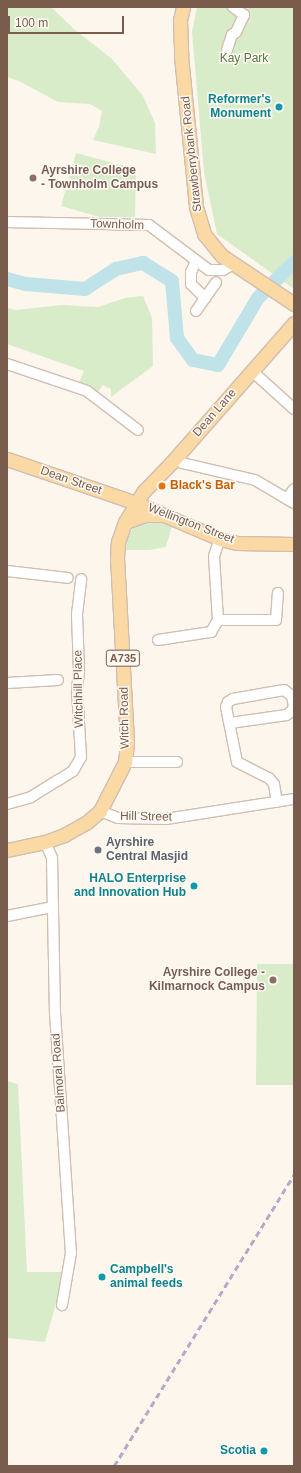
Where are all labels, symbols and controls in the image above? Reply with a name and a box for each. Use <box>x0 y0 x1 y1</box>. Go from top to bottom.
scale bar <box>10 8 126 34</box>
text: 100 m <box>15 16 48 30</box>
park label: Kay Park <box>220 52 268 66</box>
place label: Reformer's Monument <box>208 93 271 121</box>
street label: Strawberrybank Road <box>179 96 205 212</box>
marker: Reformer's Monument <box>274 102 284 112</box>
place label: Ayrshire College - Townholm Campus <box>41 164 158 192</box>
marker: Ayrshire College - Townholm Campus <box>28 173 38 183</box>
street label: Townholm <box>90 217 144 233</box>
street label: Dean Lane <box>190 386 240 440</box>
street label: Dean Street <box>38 464 104 498</box>
place label: Black's Bar <box>170 479 235 493</box>
marker: Black's Bar <box>157 481 167 491</box>
street label: Wellington Street <box>146 501 236 547</box>
road number: A735 <box>105 649 141 667</box>
street label: Witchhill Place <box>71 650 87 728</box>
street label: Witch Road <box>117 687 133 749</box>
street label: Hill Street <box>120 809 172 825</box>
place label: Ayrshire Central Masjid <box>106 836 188 864</box>
marker: Ayrshire Central Masjid <box>93 845 103 855</box>
place label: HALO Enterprise and Innovation Hub <box>74 872 186 900</box>
marker: HALO Enterprise and Innovation Hub <box>189 881 199 891</box>
place label: Ayrshire College - Kilmarnock Campus <box>149 966 265 994</box>
marker: Ayrshire College - Kilmarnock Campus <box>268 975 278 985</box>
street label: Balmoral Road <box>49 1033 69 1113</box>
place label: Campbell's animal feeds <box>110 1263 183 1291</box>
marker: Campbell's animal feeds <box>97 1272 107 1282</box>
place label: Scotia <box>220 1444 256 1458</box>
marker: Scotia <box>259 1446 269 1456</box>

